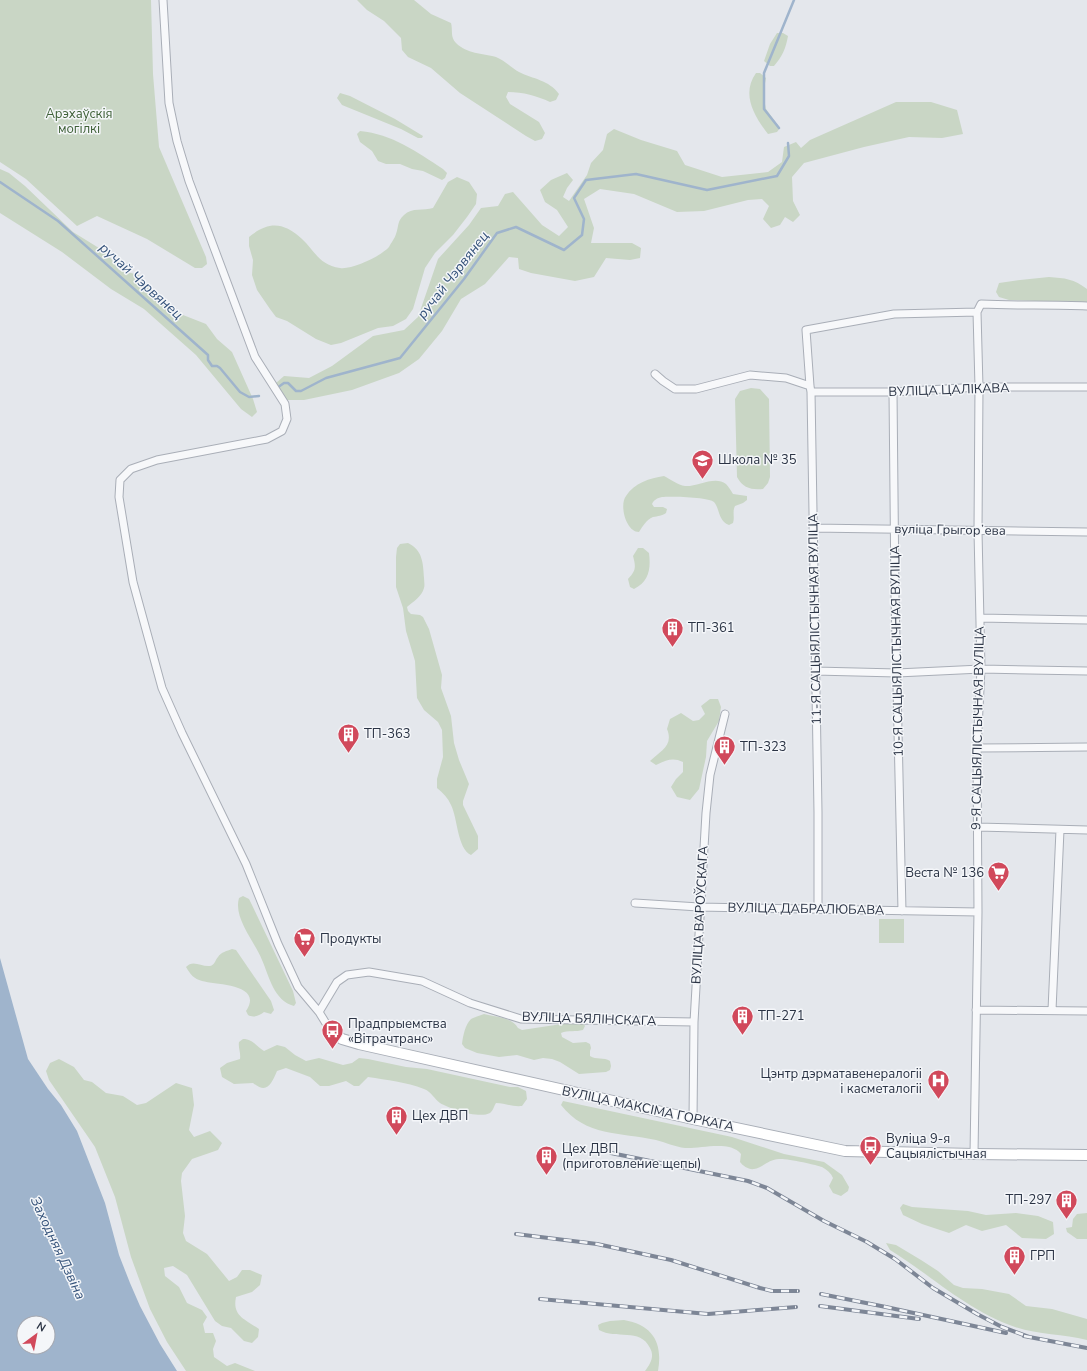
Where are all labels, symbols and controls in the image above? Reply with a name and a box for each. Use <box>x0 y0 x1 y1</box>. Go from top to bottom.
park label: Арэхаўскія могілкі <box>45 105 113 138</box>
water label: ручай Чэрвянец <box>413 227 493 323</box>
water label: ручай Чэрвянец <box>95 238 187 324</box>
street label: ВУЛІЦА ЦАЛІКАВА <box>888 379 1010 401</box>
school or university icon: Школа № 35 <box>689 447 715 480</box>
place label: Школа № 35 <box>718 451 797 469</box>
street label: 11-Я САЦЫЯЛІСТЫЧНАЯ ВУЛІЦА <box>804 513 826 725</box>
street label: вуліца Грыгорʼева <box>894 520 1006 540</box>
street label: 10-Я САЦЫЯЛІСТЫЧНАЯ ВУЛІЦА <box>886 545 908 757</box>
building icon: ТП-361 <box>659 615 685 648</box>
place label: ТП-361 <box>688 619 735 637</box>
street label: 9-Я САЦЫЯЛІСТЫЧНАЯ ВУЛІЦА <box>967 626 989 830</box>
building icon: ТП-363 <box>336 721 362 754</box>
place label: ТП-363 <box>364 725 411 743</box>
building icon: ТП-323 <box>711 734 737 767</box>
place label: ТП-323 <box>740 738 787 756</box>
street label: ВУЛІЦА ВАРОЎСКАГА <box>686 845 713 985</box>
supermarket icon: Веста № 136 <box>986 860 1012 893</box>
place label: Веста № 136 <box>905 864 984 882</box>
street label: ВУЛІЦА ДАБРАЛЮБАВА <box>727 899 885 919</box>
supermarket icon: Продукты <box>291 926 317 959</box>
place label: Продукты <box>320 930 382 948</box>
building icon: ТП-271 <box>730 1003 756 1036</box>
place label: ТП-271 <box>758 1007 805 1025</box>
street label: ВУЛІЦА БЯЛІНСКАГА <box>521 1008 657 1030</box>
place label: Прадпрыемства «Вітрачтранс» <box>348 1015 447 1048</box>
bus stop icon: Прадпрыемства «Вітрачтранс» <box>319 1018 345 1051</box>
place label: Цэнтр дэрматавенералогіі і касметалогіі <box>760 1065 922 1098</box>
hospital icon: Цэнтр дэрматавенералогіі і касметалогіі <box>925 1068 951 1101</box>
street label: ВУЛІЦА МАКСІМА ГОРКАГА <box>560 1082 736 1136</box>
building icon: Цех ДВП <box>383 1103 409 1136</box>
place label: Цех ДВП <box>412 1107 468 1125</box>
place label: Вуліца 9-я Сацыялістычная <box>886 1130 987 1163</box>
bus stop icon: Вуліца 9-я Сацыялістычная <box>858 1133 884 1166</box>
place label: Цех ДВП (приготовление щепы) <box>562 1140 701 1173</box>
building icon: Цех ДВП (приготовление щепы) <box>534 1143 560 1176</box>
building icon: ТП-297 <box>1054 1187 1080 1220</box>
place label: ТП-297 <box>1005 1191 1052 1209</box>
water label: Заходняя Дзвіна <box>26 1193 90 1303</box>
building icon: ГРП <box>1001 1243 1027 1276</box>
place label: ГРП <box>1030 1247 1055 1265</box>
north arrow <box>16 1315 56 1355</box>
text: N <box>34 1318 49 1335</box>

